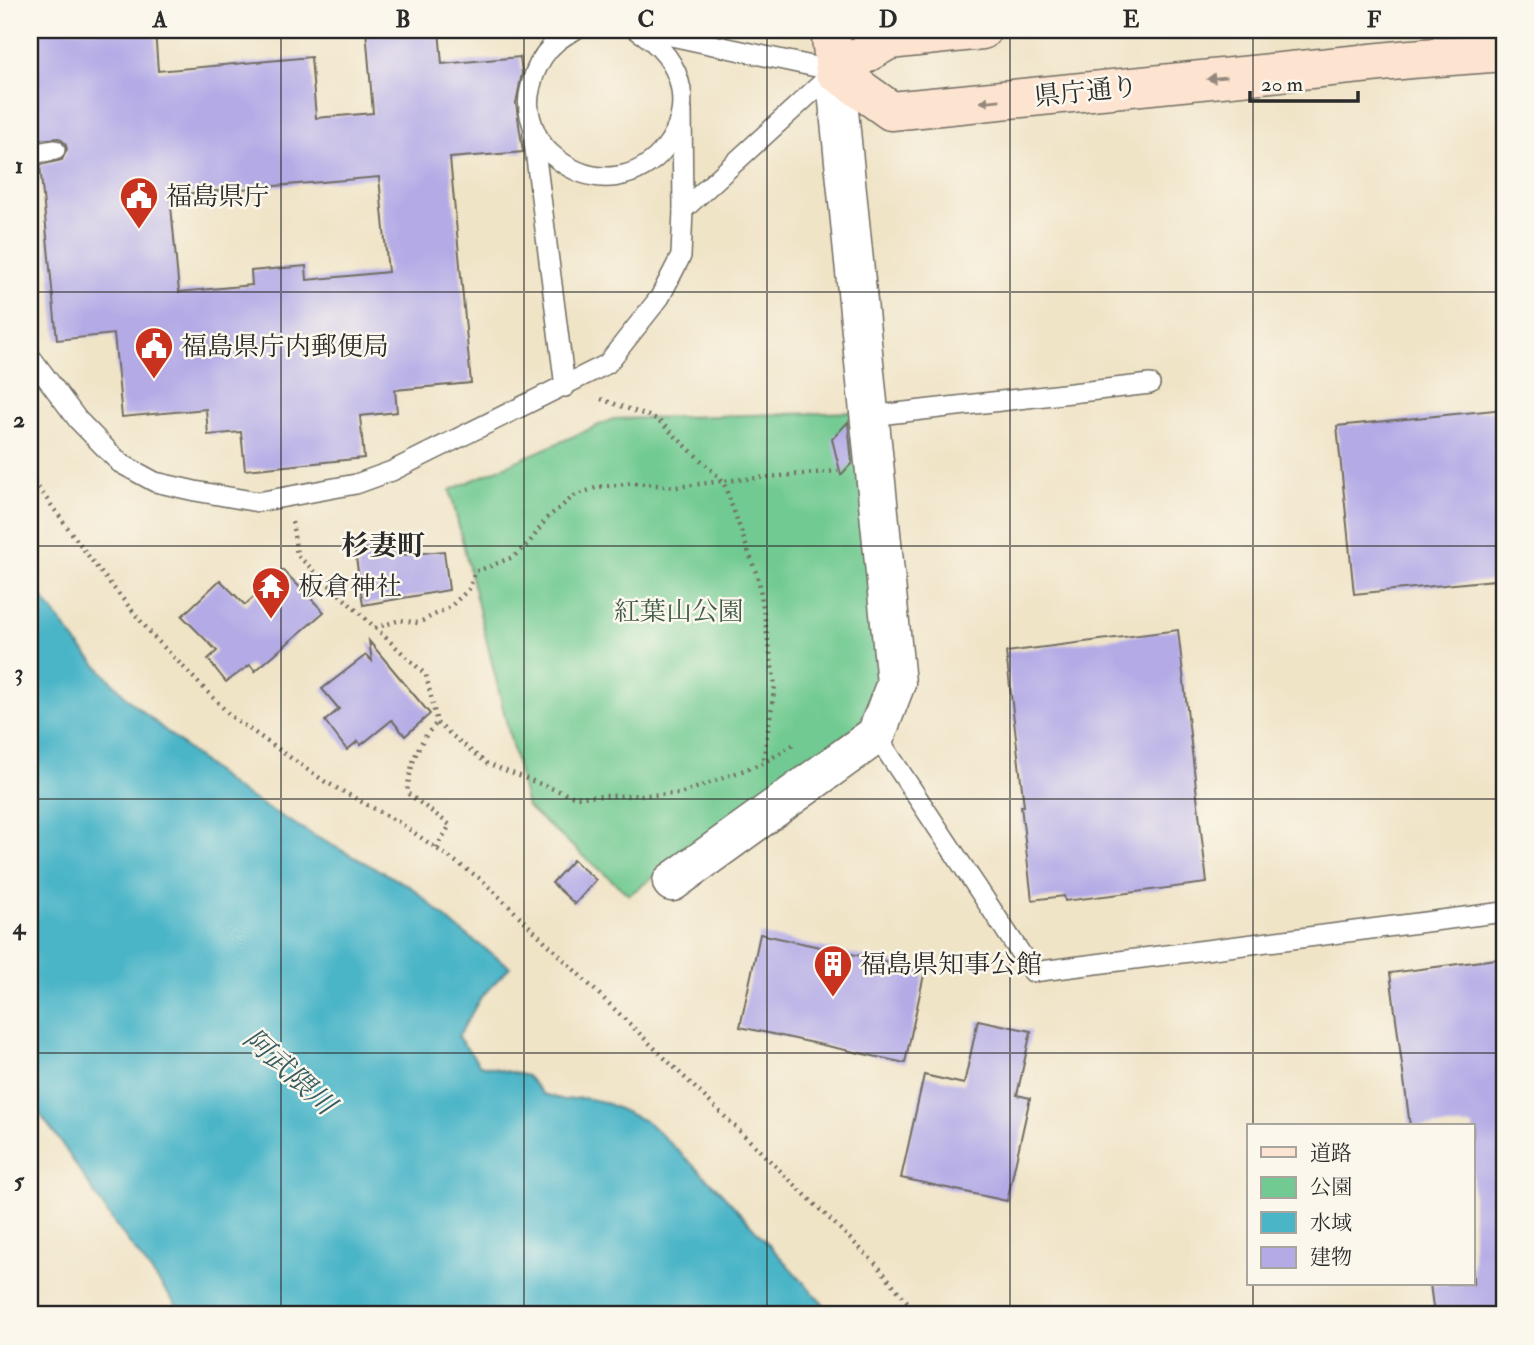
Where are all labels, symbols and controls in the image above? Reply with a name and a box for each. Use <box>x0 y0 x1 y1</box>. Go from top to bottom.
text: A <box>152 5 168 34</box>
text: B <box>395 5 411 34</box>
text: C <box>638 5 654 34</box>
text: D <box>879 5 897 34</box>
text: E <box>1123 5 1140 34</box>
text: F <box>1367 5 1382 34</box>
scale bar <box>1250 60 1359 104</box>
street label: 県庁通り <box>1033 71 1139 113</box>
text: 20 m <box>1261 71 1303 98</box>
one-way arrow <box>1206 73 1228 84</box>
one-way arrow <box>979 96 1001 107</box>
text: 1 <box>15 151 23 180</box>
public building icon: 福島県庁 <box>118 175 160 230</box>
place label: 福島県庁 <box>166 181 270 213</box>
public building icon: 福島県庁内郵便局 <box>133 325 175 380</box>
place label: 福島県庁内郵便局 <box>181 331 389 363</box>
text: 2 <box>13 405 25 434</box>
district label: 杉妻町 <box>341 529 425 564</box>
temple icon: 板倉神社 <box>250 565 292 620</box>
place label: 板倉神社 <box>298 571 402 603</box>
park label: 紅葉山公園 <box>614 596 744 628</box>
text: 3 <box>15 658 23 687</box>
text: 4 <box>12 912 27 941</box>
building icon: 福島県知事公館 <box>812 943 854 998</box>
place label: 福島県知事公館 <box>860 949 1042 981</box>
water label: 阿武隈川 <box>236 1022 345 1125</box>
legend <box>1247 1124 1474 1286</box>
text: 道路 <box>1310 1140 1352 1167</box>
text: 5 <box>14 1166 25 1195</box>
text: 公園 <box>1310 1174 1352 1201</box>
text: 水域 <box>1310 1210 1352 1237</box>
text: 建物 <box>1310 1244 1352 1271</box>

